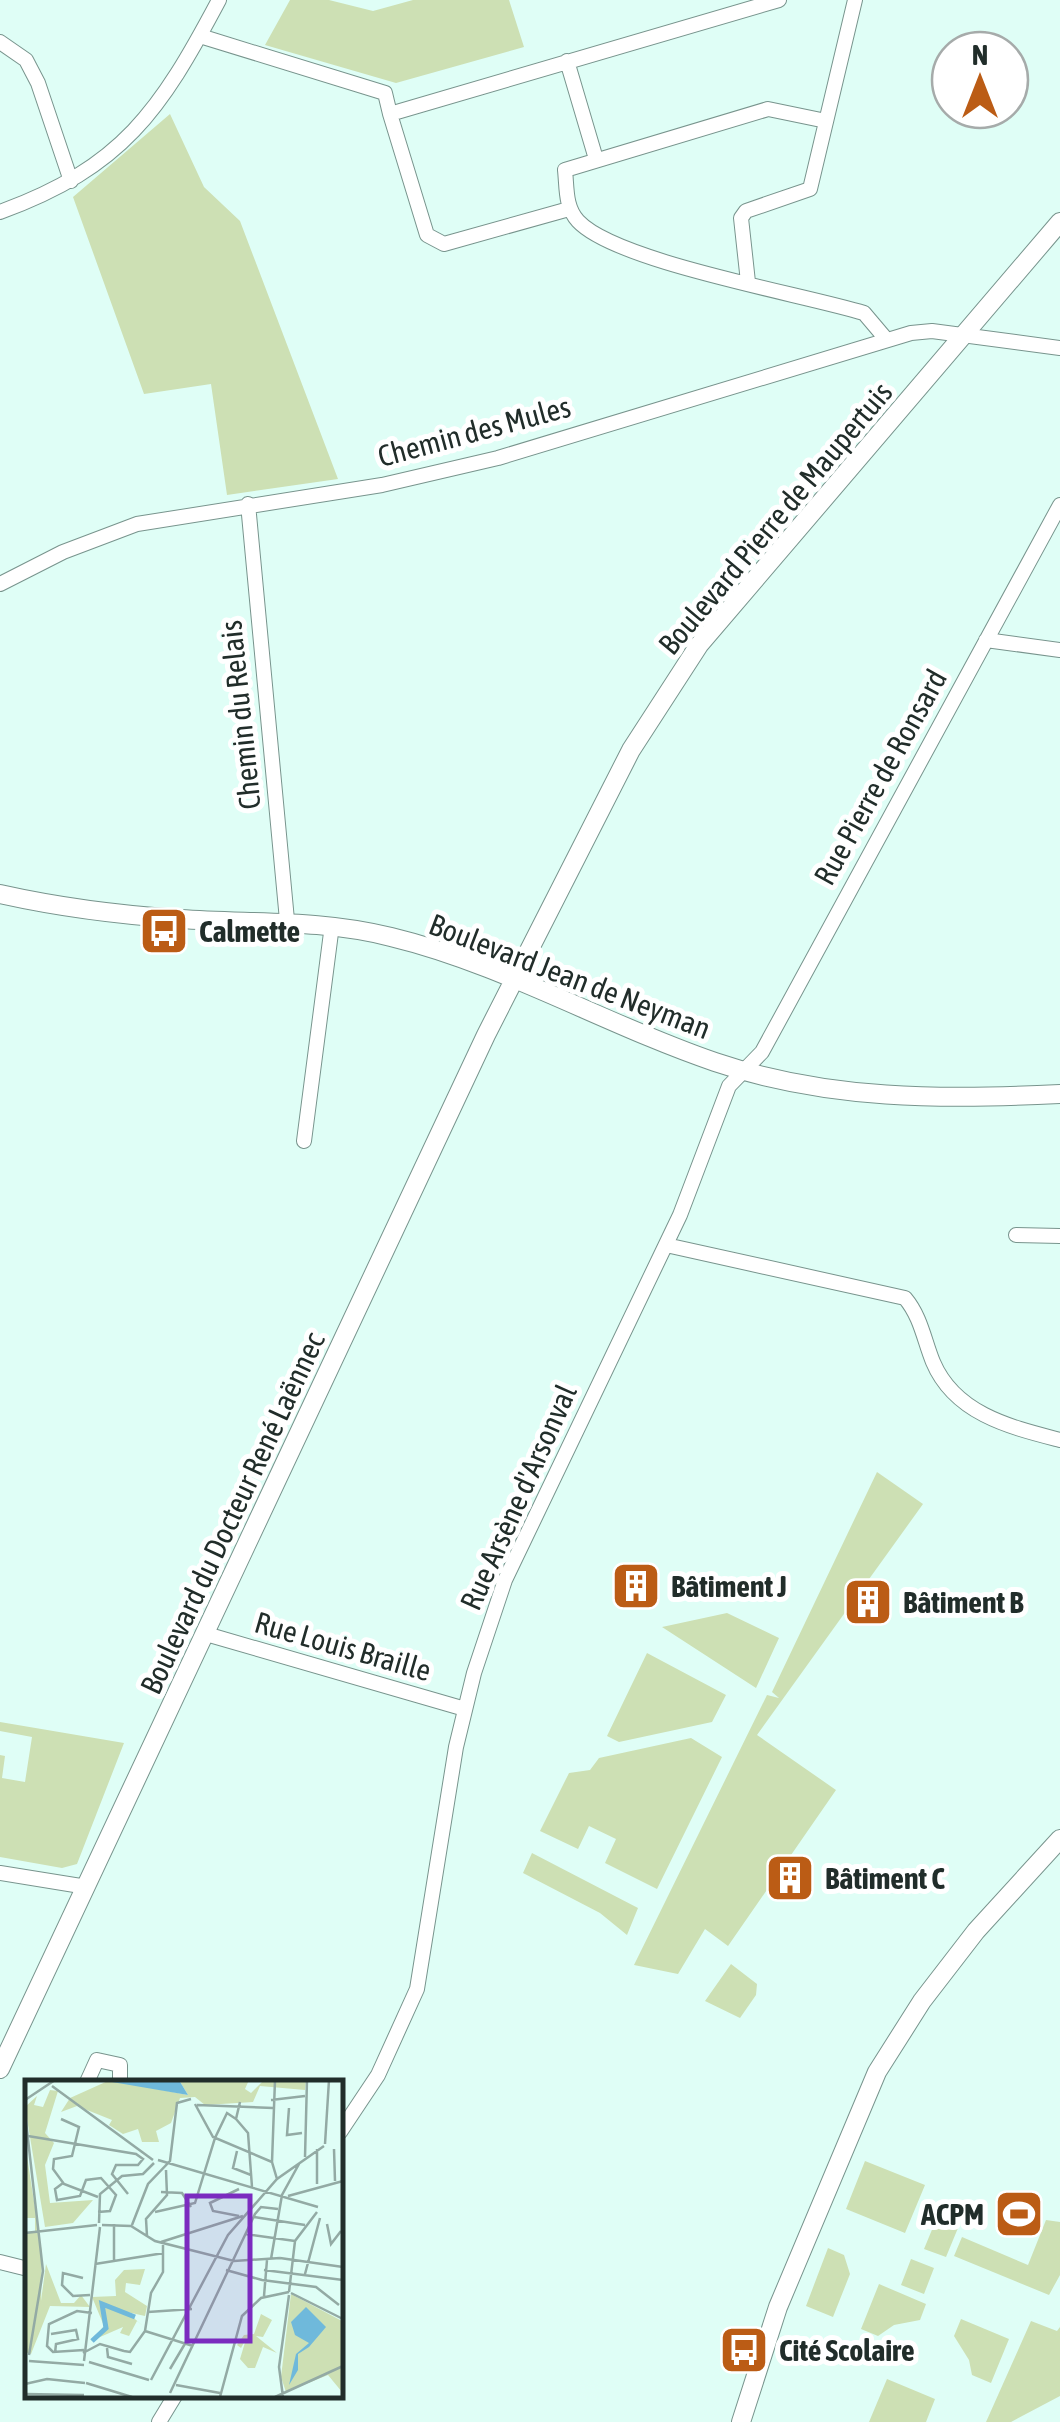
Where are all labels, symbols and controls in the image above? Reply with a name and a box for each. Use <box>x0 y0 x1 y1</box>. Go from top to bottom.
north arrow <box>930 30 1030 130</box>
text: N <box>972 39 988 71</box>
street label: Boulevard Pierre de Maupertuis <box>651 375 899 661</box>
street label: Chemin des Mules <box>374 389 574 473</box>
street label: Chemin du Relais <box>213 619 267 811</box>
street label: Rue Pierre de Ronsard <box>807 664 953 890</box>
bus stop icon: Calmette <box>138 905 190 957</box>
street label: Boulevard Jean de Neyman <box>425 907 715 1045</box>
place label: Calmette <box>199 914 300 948</box>
street label: Boulevard du Docteur René Laënnec <box>133 1326 331 1699</box>
street label: Rue Arsène d'Arsonval <box>453 1379 583 1615</box>
building icon: Bâtiment J <box>610 1560 662 1612</box>
place label: Bâtiment J <box>671 1569 787 1603</box>
building icon: Bâtiment B <box>842 1576 894 1628</box>
place label: Bâtiment B <box>903 1585 1024 1619</box>
street label: Rue Louis Braille <box>251 1605 435 1687</box>
building icon: Bâtiment C <box>764 1852 816 1904</box>
place label: Bâtiment C <box>825 1861 945 1895</box>
inset map <box>25 2080 342 2397</box>
sports icon: ACPM <box>993 2188 1045 2240</box>
place label: ACPM <box>920 2197 984 2231</box>
bus stop icon: Cité Scolaire <box>718 2324 770 2376</box>
place label: Cité Scolaire <box>779 2333 915 2367</box>

